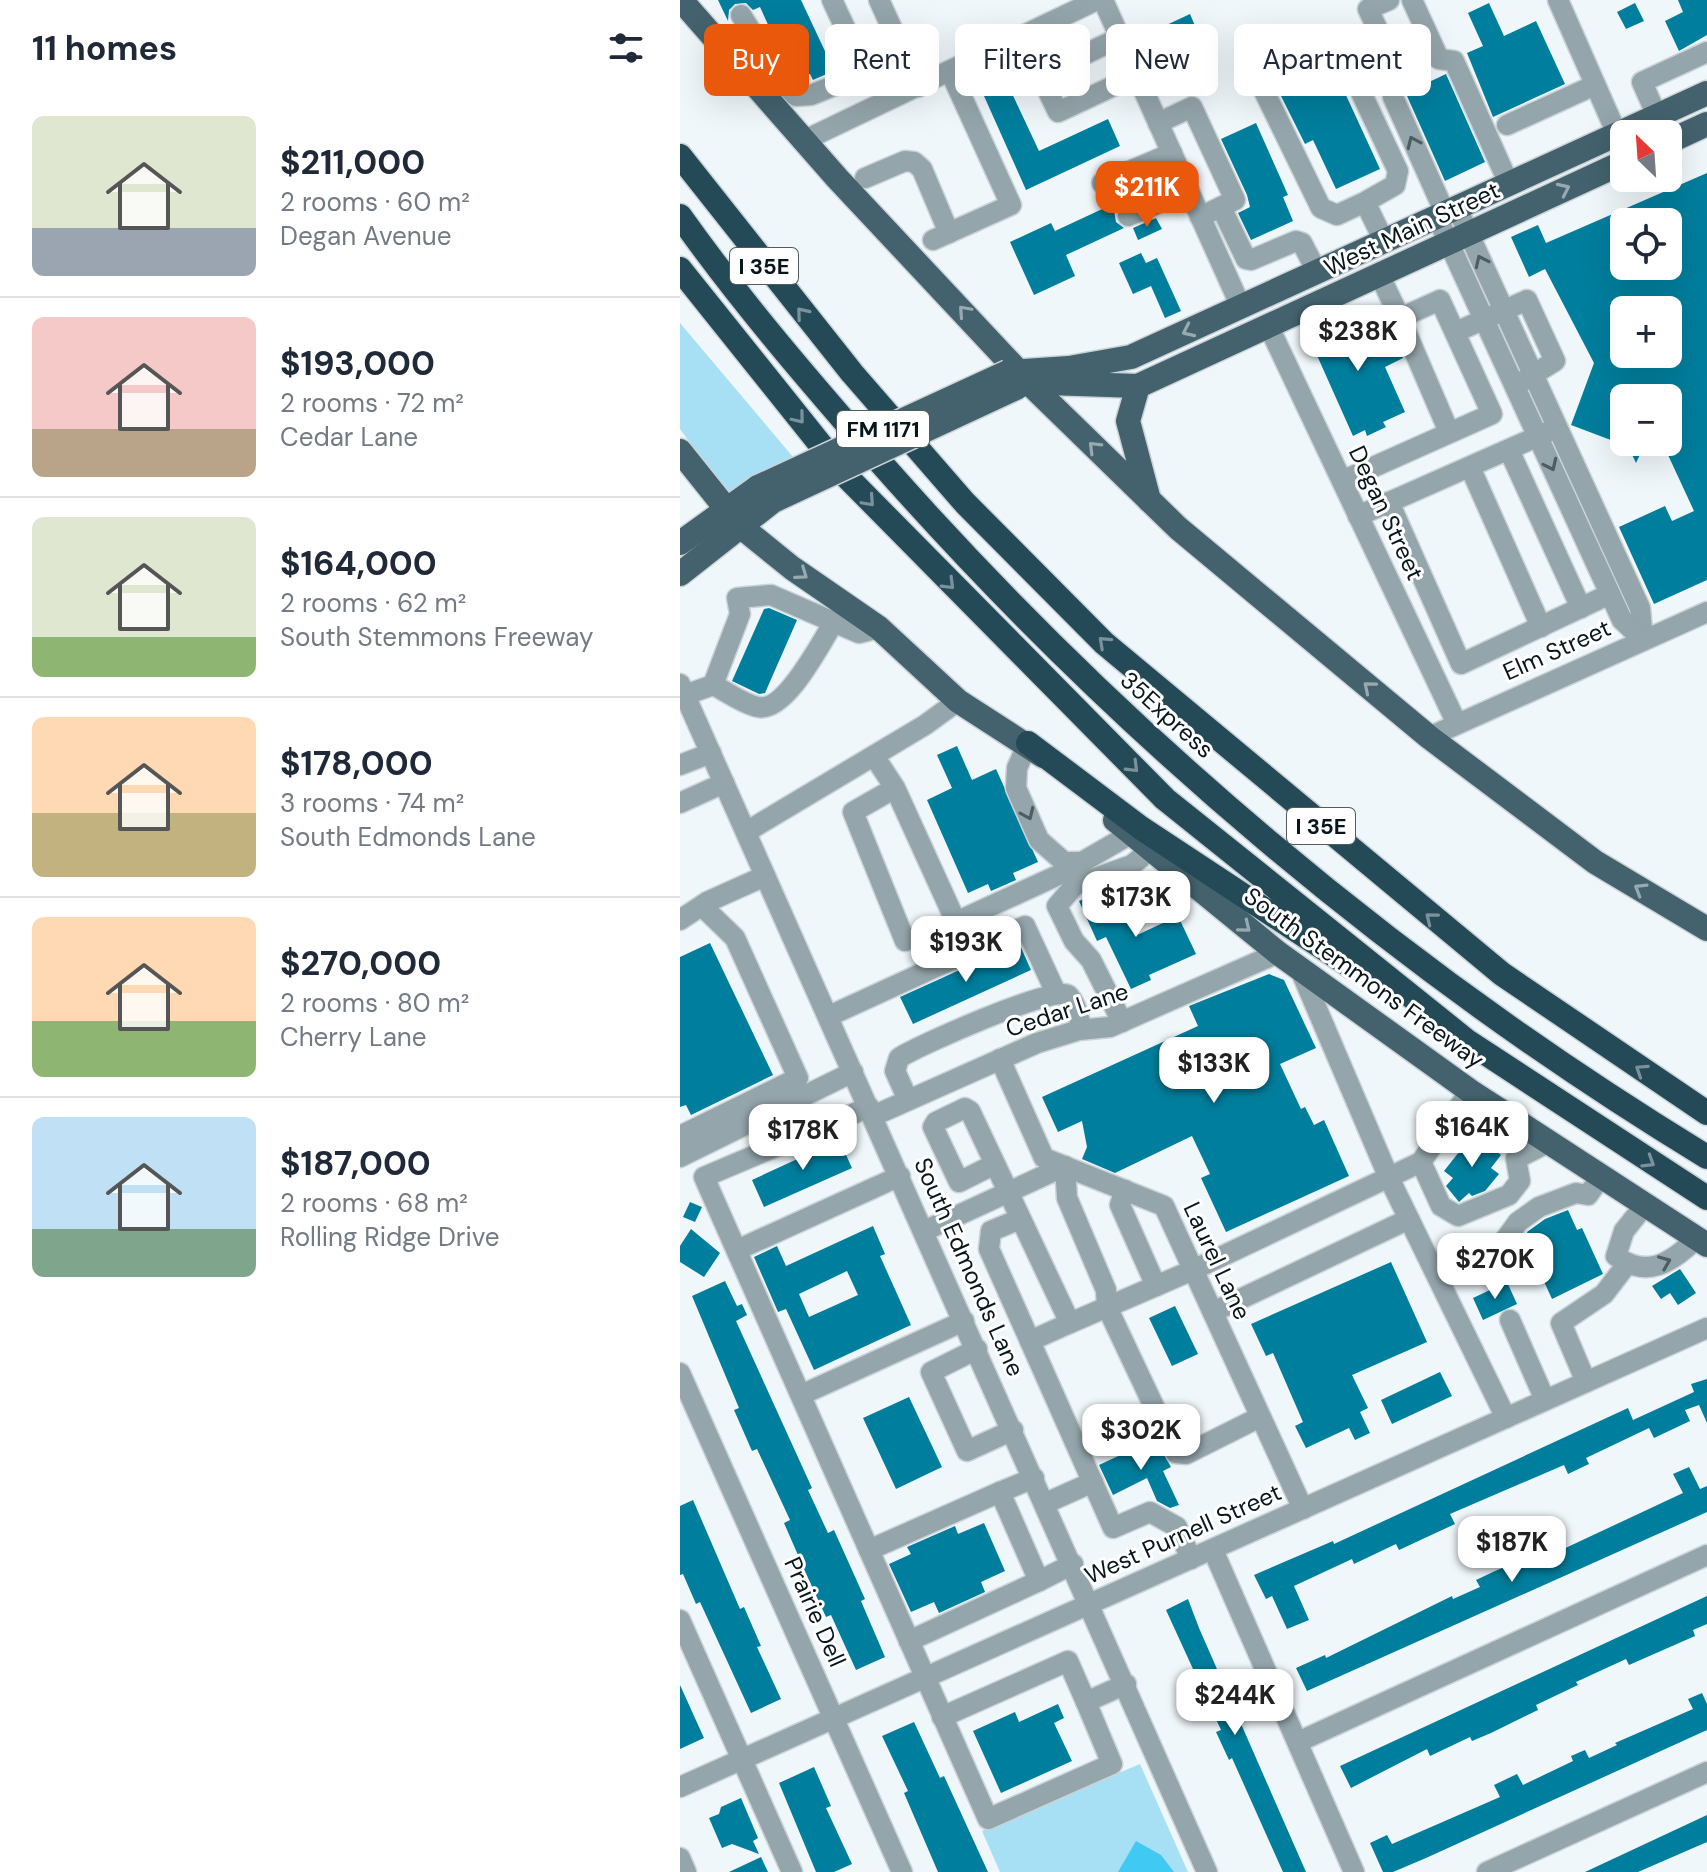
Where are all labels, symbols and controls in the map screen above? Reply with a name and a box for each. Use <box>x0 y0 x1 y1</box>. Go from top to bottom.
chip: Buy <box>704 24 809 96</box>
chip: Rent <box>825 24 939 96</box>
chip: Filters <box>955 24 1090 96</box>
chip: New <box>1106 24 1218 96</box>
chip: Apartment <box>1234 24 1431 96</box>
text: 11 homes <box>32 26 177 71</box>
icon: filters <box>604 26 648 70</box>
north arrow <box>1610 120 1682 192</box>
map controls <box>1610 120 1682 456</box>
one-way arrow <box>1407 136 1423 150</box>
text: $211,000 <box>280 140 425 185</box>
icon: home <box>96 148 192 244</box>
pin: $211K <box>1091 161 1203 229</box>
text: $211K <box>1114 170 1180 204</box>
street label: West Main Street <box>1319 174 1505 283</box>
one-way arrow <box>1556 183 1571 199</box>
text: 2 rooms · 60 m² <box>280 185 470 219</box>
button: locate <box>1610 208 1682 280</box>
text: Degan Avenue <box>280 219 451 253</box>
road number: I 35E <box>730 248 798 284</box>
one-way arrow <box>1475 255 1491 270</box>
button: + <box>1610 296 1682 368</box>
pin: $238K <box>1302 305 1414 373</box>
one-way arrow <box>960 306 974 321</box>
one-way arrow <box>797 308 812 322</box>
text: $238K <box>1318 314 1398 348</box>
one-way arrow <box>1182 321 1196 337</box>
text: $193,000 <box>280 341 435 386</box>
icon: home <box>96 349 192 445</box>
button: − <box>1610 384 1682 456</box>
text: 2 rooms · 72 m² <box>280 386 464 420</box>
one-way arrow <box>789 409 803 424</box>
road number: FM 1171 <box>837 411 929 447</box>
text: Cedar Lane <box>280 420 418 454</box>
street label: Degan Street <box>1342 441 1431 585</box>
one-way arrow <box>1089 442 1103 456</box>
one-way arrow <box>1541 457 1557 471</box>
one-way arrow <box>859 492 873 507</box>
text: $164,000 <box>280 541 437 586</box>
icon: home <box>96 549 192 645</box>
one-way arrow <box>793 564 807 579</box>
one-way arrow <box>940 574 954 589</box>
text: 2 rooms · 62 m² <box>280 586 466 620</box>
street label: Elm Street <box>1498 612 1615 687</box>
text: South Stemmons Freeway <box>280 620 593 654</box>
one-way arrow <box>1098 638 1113 652</box>
street label: 35Express <box>1114 664 1221 765</box>
one-way arrow <box>1364 682 1378 697</box>
text: $178,000 <box>280 741 433 786</box>
icon: home <box>96 749 192 845</box>
one-way arrow <box>1124 758 1138 772</box>
text: 3 rooms · 74 m² <box>280 786 464 820</box>
one-way arrow <box>1018 806 1034 820</box>
road number: I 35E <box>1287 808 1355 844</box>
text: South Edmonds Lane <box>280 820 536 854</box>
pin: $173K <box>1080 871 1192 939</box>
text: $173K <box>1100 880 1172 914</box>
street label: South Stemmons Freeway <box>1238 880 1490 1075</box>
one-way arrow <box>1634 883 1649 898</box>
one-way arrow <box>1425 913 1440 927</box>
pin: $193K <box>910 916 1022 984</box>
one-way arrow <box>1236 917 1250 932</box>
text: $193K <box>929 925 1003 959</box>
text: $270,000 <box>280 941 441 986</box>
icon: home <box>96 949 192 1045</box>
street label: Cedar Lane <box>1002 975 1132 1044</box>
text: 2 rooms · 80 m² <box>280 986 469 1020</box>
text: Cherry Lane <box>280 1020 427 1054</box>
pin: $133K <box>1158 1037 1270 1105</box>
text: $133K <box>1177 1046 1251 1080</box>
one-way arrow <box>1636 1065 1650 1080</box>
pin: $164K <box>1416 1101 1528 1169</box>
pin: $178K <box>747 1104 859 1172</box>
text: $164K <box>1434 1110 1510 1144</box>
text: $178K <box>767 1113 839 1147</box>
text: $187,000 <box>280 1141 431 1186</box>
icon: home <box>96 1149 192 1245</box>
one-way arrow <box>1640 1152 1655 1167</box>
street label: South Edmonds Lane <box>907 1153 1032 1381</box>
text: 2 rooms · 68 m² <box>280 1186 468 1220</box>
street label: Laurel Lane <box>1177 1197 1258 1325</box>
text: Rolling Ridge Drive <box>280 1220 500 1254</box>
pin: $270K <box>1439 1233 1551 1301</box>
text: $270K <box>1455 1242 1535 1276</box>
one-way arrow <box>1657 1255 1671 1272</box>
pin: $302K <box>1085 1404 1197 1472</box>
text: $302K <box>1100 1413 1182 1447</box>
street label: West Purnell Street <box>1080 1476 1286 1591</box>
pin: $187K <box>1456 1516 1568 1584</box>
text: $187K <box>1476 1525 1548 1559</box>
street label: Prairie Dell <box>777 1552 853 1672</box>
pin: $244K <box>1179 1669 1291 1737</box>
text: $244K <box>1194 1678 1276 1712</box>

